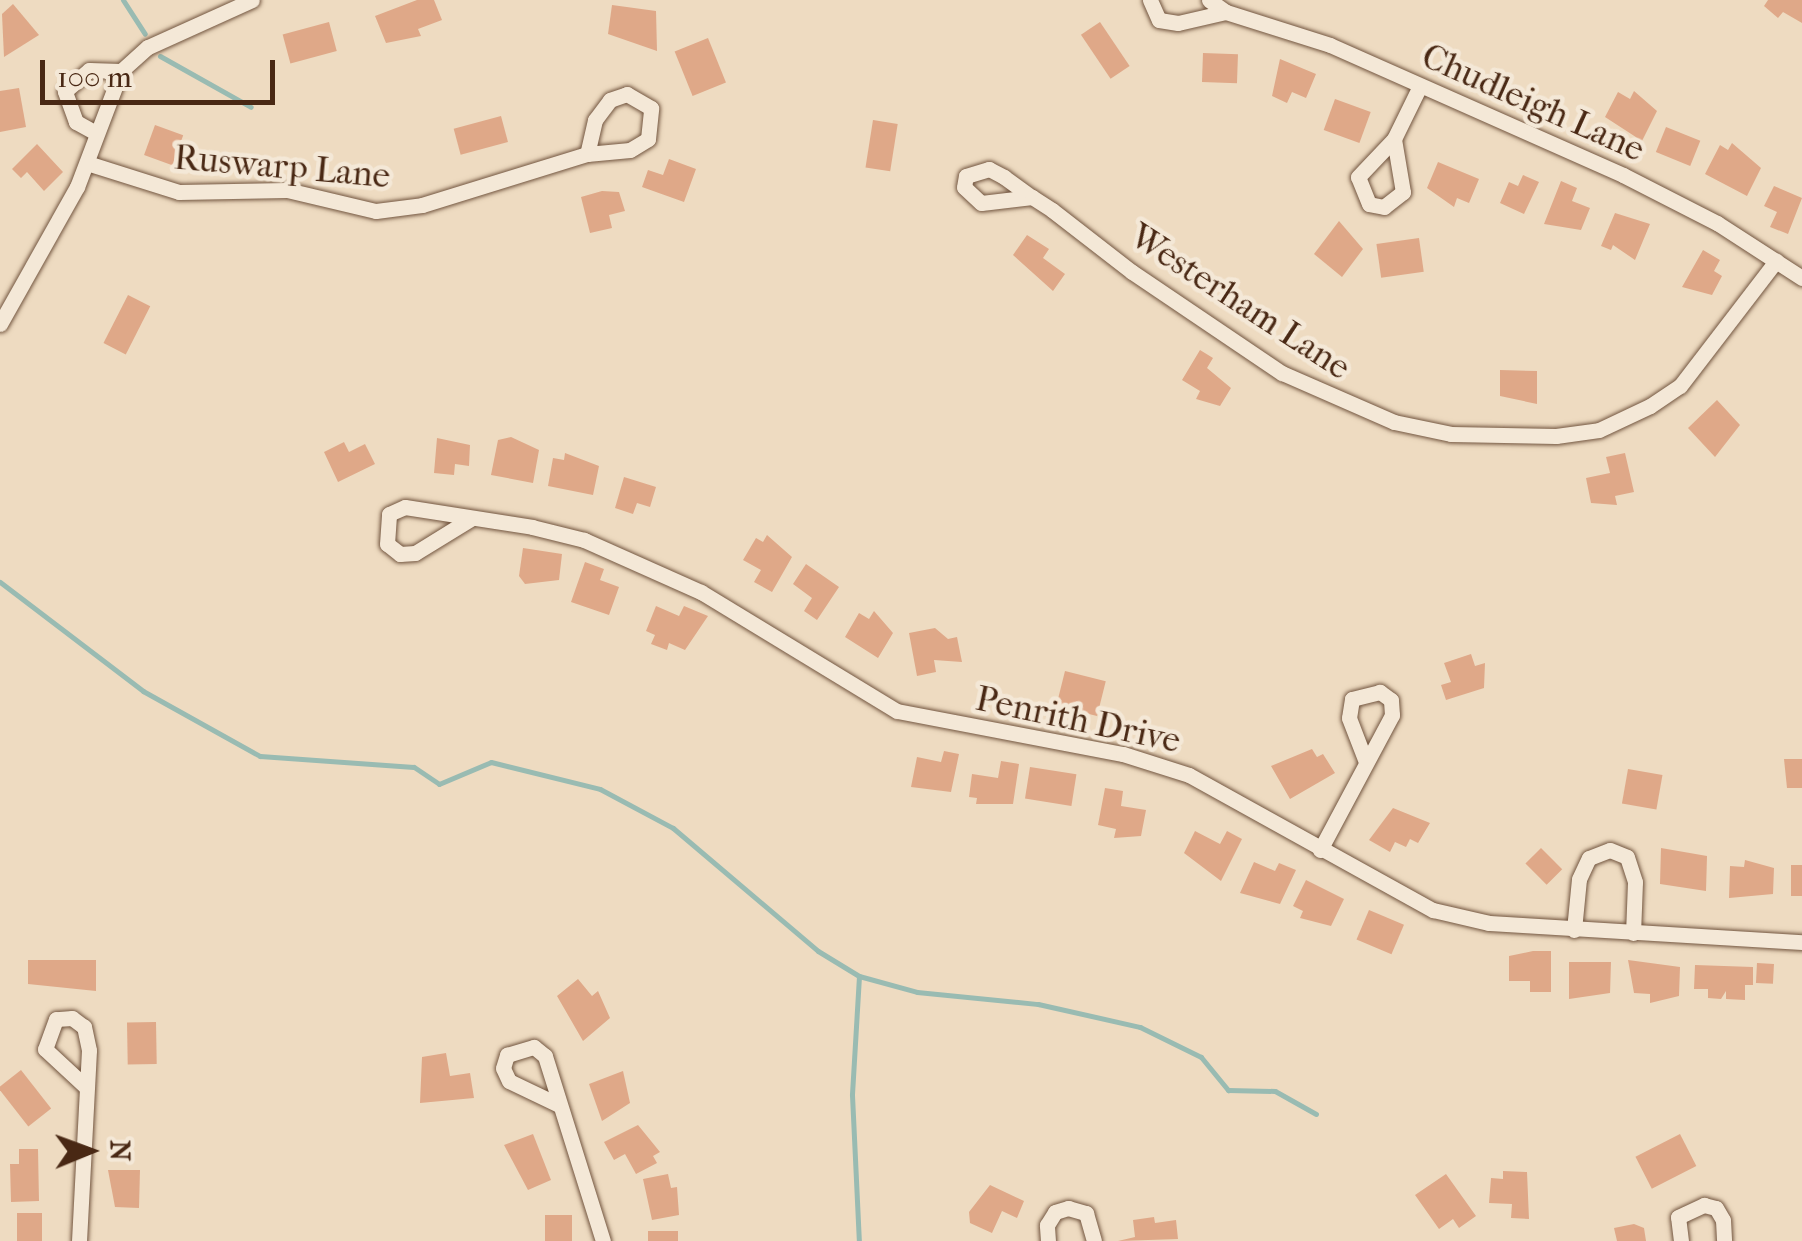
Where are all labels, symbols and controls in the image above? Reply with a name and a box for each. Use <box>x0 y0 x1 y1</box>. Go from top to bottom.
street label: Chudleigh Lane <box>1415 35 1651 171</box>
scale bar <box>45 40 280 102</box>
text: 100 m <box>57 60 132 95</box>
street label: Ruswarp Lane <box>172 137 392 197</box>
street label: Westerham Lane <box>1122 215 1358 389</box>
street label: Penrith Drive <box>972 678 1184 762</box>
north arrow <box>40 1101 140 1201</box>
text: N <box>104 1140 137 1161</box>

